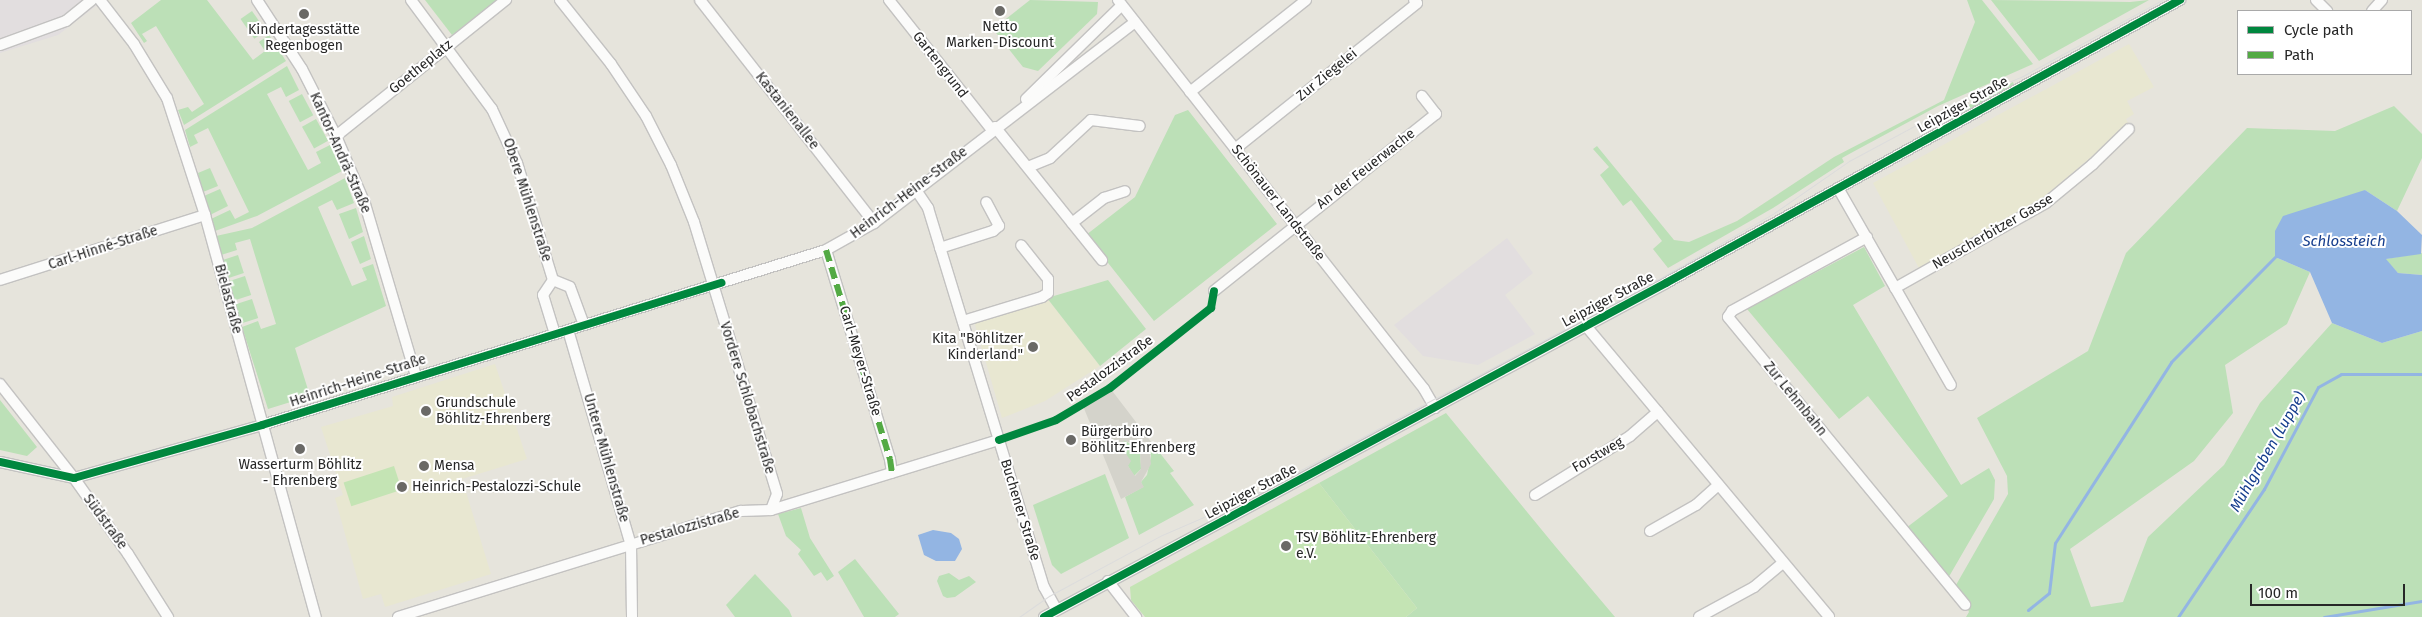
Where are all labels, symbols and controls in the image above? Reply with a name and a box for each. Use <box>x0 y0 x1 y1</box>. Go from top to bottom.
marker: Netto Marken-Discount <box>994 5 1006 17</box>
marker: Kindertagesstätte Regenbogen <box>298 8 310 20</box>
legend <box>2237 10 2412 75</box>
place label: Netto Marken-Discount <box>946 19 1054 52</box>
text: Cycle path <box>2284 21 2354 39</box>
place label: Kindertagesstätte Regenbogen <box>248 22 360 54</box>
street label: Gartengrund <box>909 28 971 102</box>
street label: Goetheplatz <box>386 36 456 98</box>
street label: Zur Ziegelei <box>1293 45 1361 105</box>
text: Path <box>2284 46 2314 64</box>
street label: Kastanienallee <box>752 69 822 153</box>
street label: Leipziger Straße <box>1915 73 2011 137</box>
street label: Kantor-Andrä-Straße <box>306 90 374 216</box>
street label: An der Feuerwache <box>1313 125 1419 213</box>
street label: Obere Mühlenstraße <box>499 136 555 264</box>
street label: Schönauer Landstraße <box>1228 142 1328 264</box>
street label: Heinrich-Heine-Straße <box>847 143 971 243</box>
street label: Neuscherbitzer Gasse <box>1930 191 2056 273</box>
street label: Carl-Hinné-Straße <box>46 222 160 274</box>
water label: Schlossteich <box>2302 233 2386 251</box>
street label: Bielastraße <box>211 262 245 336</box>
street label: Leipziger Straße <box>1559 269 1657 331</box>
street label: Carl-Meyer-Straße <box>835 304 885 418</box>
street label: Vordere Schlobachstraße <box>716 320 778 476</box>
place label: Kita "Böhlitzer Kinderland" <box>932 331 1023 364</box>
street label: Pestalozzistraße <box>1064 332 1156 406</box>
marker: Kita "Böhlitzer Kinderland" <box>1027 341 1039 353</box>
street label: Heinrich-Heine-Straße <box>288 351 428 411</box>
street label: Zur Lehmbahn <box>1760 358 1830 440</box>
water label: Mühlgraben (Luppe) <box>2226 389 2310 515</box>
street label: Untere Mühlenstraße <box>580 392 632 524</box>
place label: Grundschule Böhlitz-Ehrenberg <box>436 395 550 428</box>
marker: Grundschule Böhlitz-Ehrenberg <box>420 405 432 417</box>
place label: Bürgerbüro Böhlitz-Ehrenberg <box>1081 424 1195 457</box>
marker: Bürgerbüro Böhlitz-Ehrenberg <box>1065 434 1077 446</box>
street label: Forstweg <box>1569 434 1627 476</box>
marker: Wasserturm Böhlitz - Ehrenberg <box>294 443 306 455</box>
place label: Wasserturm Böhlitz - Ehrenberg <box>238 457 362 490</box>
street label: Buchener Straße <box>997 457 1043 563</box>
place label: Mensa <box>434 458 475 474</box>
marker: Mensa <box>418 460 430 472</box>
street label: Leipziger Straße <box>1202 461 1300 523</box>
place label: Heinrich-Pestalozzi-Schule <box>412 479 581 495</box>
marker: Heinrich-Pestalozzi-Schule <box>396 481 408 493</box>
street label: Südstraße <box>79 491 131 553</box>
street label: Pestalozzistraße <box>638 505 742 549</box>
place label: TSV Böhlitz-Ehrenberg e.V. <box>1296 530 1436 562</box>
marker: TSV Böhlitz-Ehrenberg e.V. <box>1280 540 1292 552</box>
scale bar <box>2252 574 2407 606</box>
text: 100 m <box>2258 584 2298 602</box>

